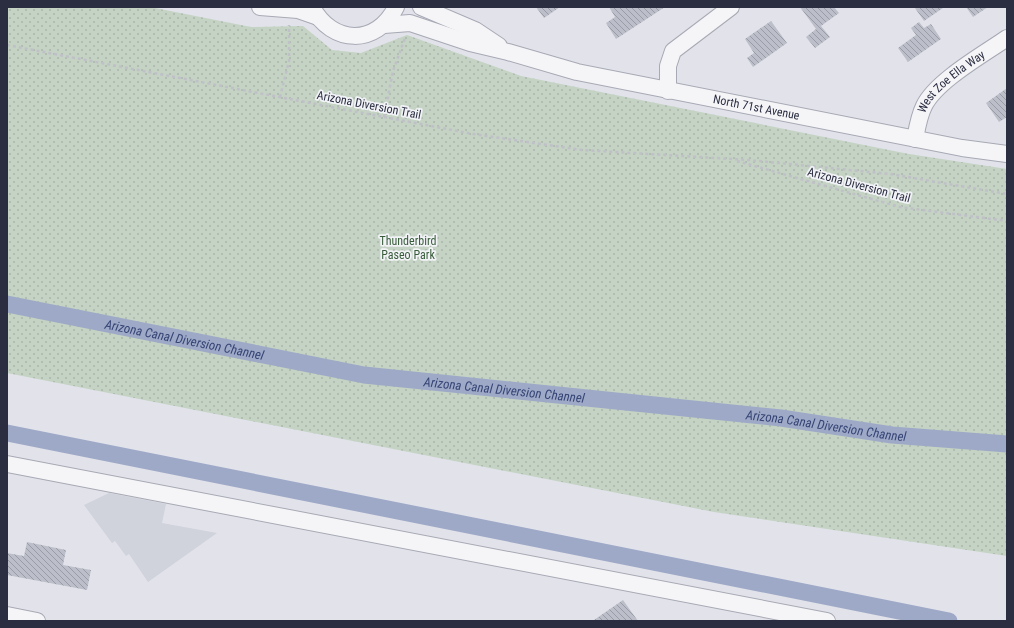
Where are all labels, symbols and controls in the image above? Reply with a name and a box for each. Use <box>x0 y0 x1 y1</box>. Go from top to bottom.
street label: West Zoe Ella Way <box>915 48 987 115</box>
street label: Arizona Diversion Trail <box>316 88 422 122</box>
street label: North 71st Avenue <box>712 92 801 123</box>
street label: Arizona Diversion Trail <box>806 165 912 205</box>
park label: Thunderbird Paseo Park <box>379 234 437 262</box>
water label: Arizona Canal Diversion Channel <box>103 316 266 363</box>
water label: Arizona Canal Diversion Channel <box>422 374 587 406</box>
water label: Arizona Canal Diversion Channel <box>744 407 908 444</box>

